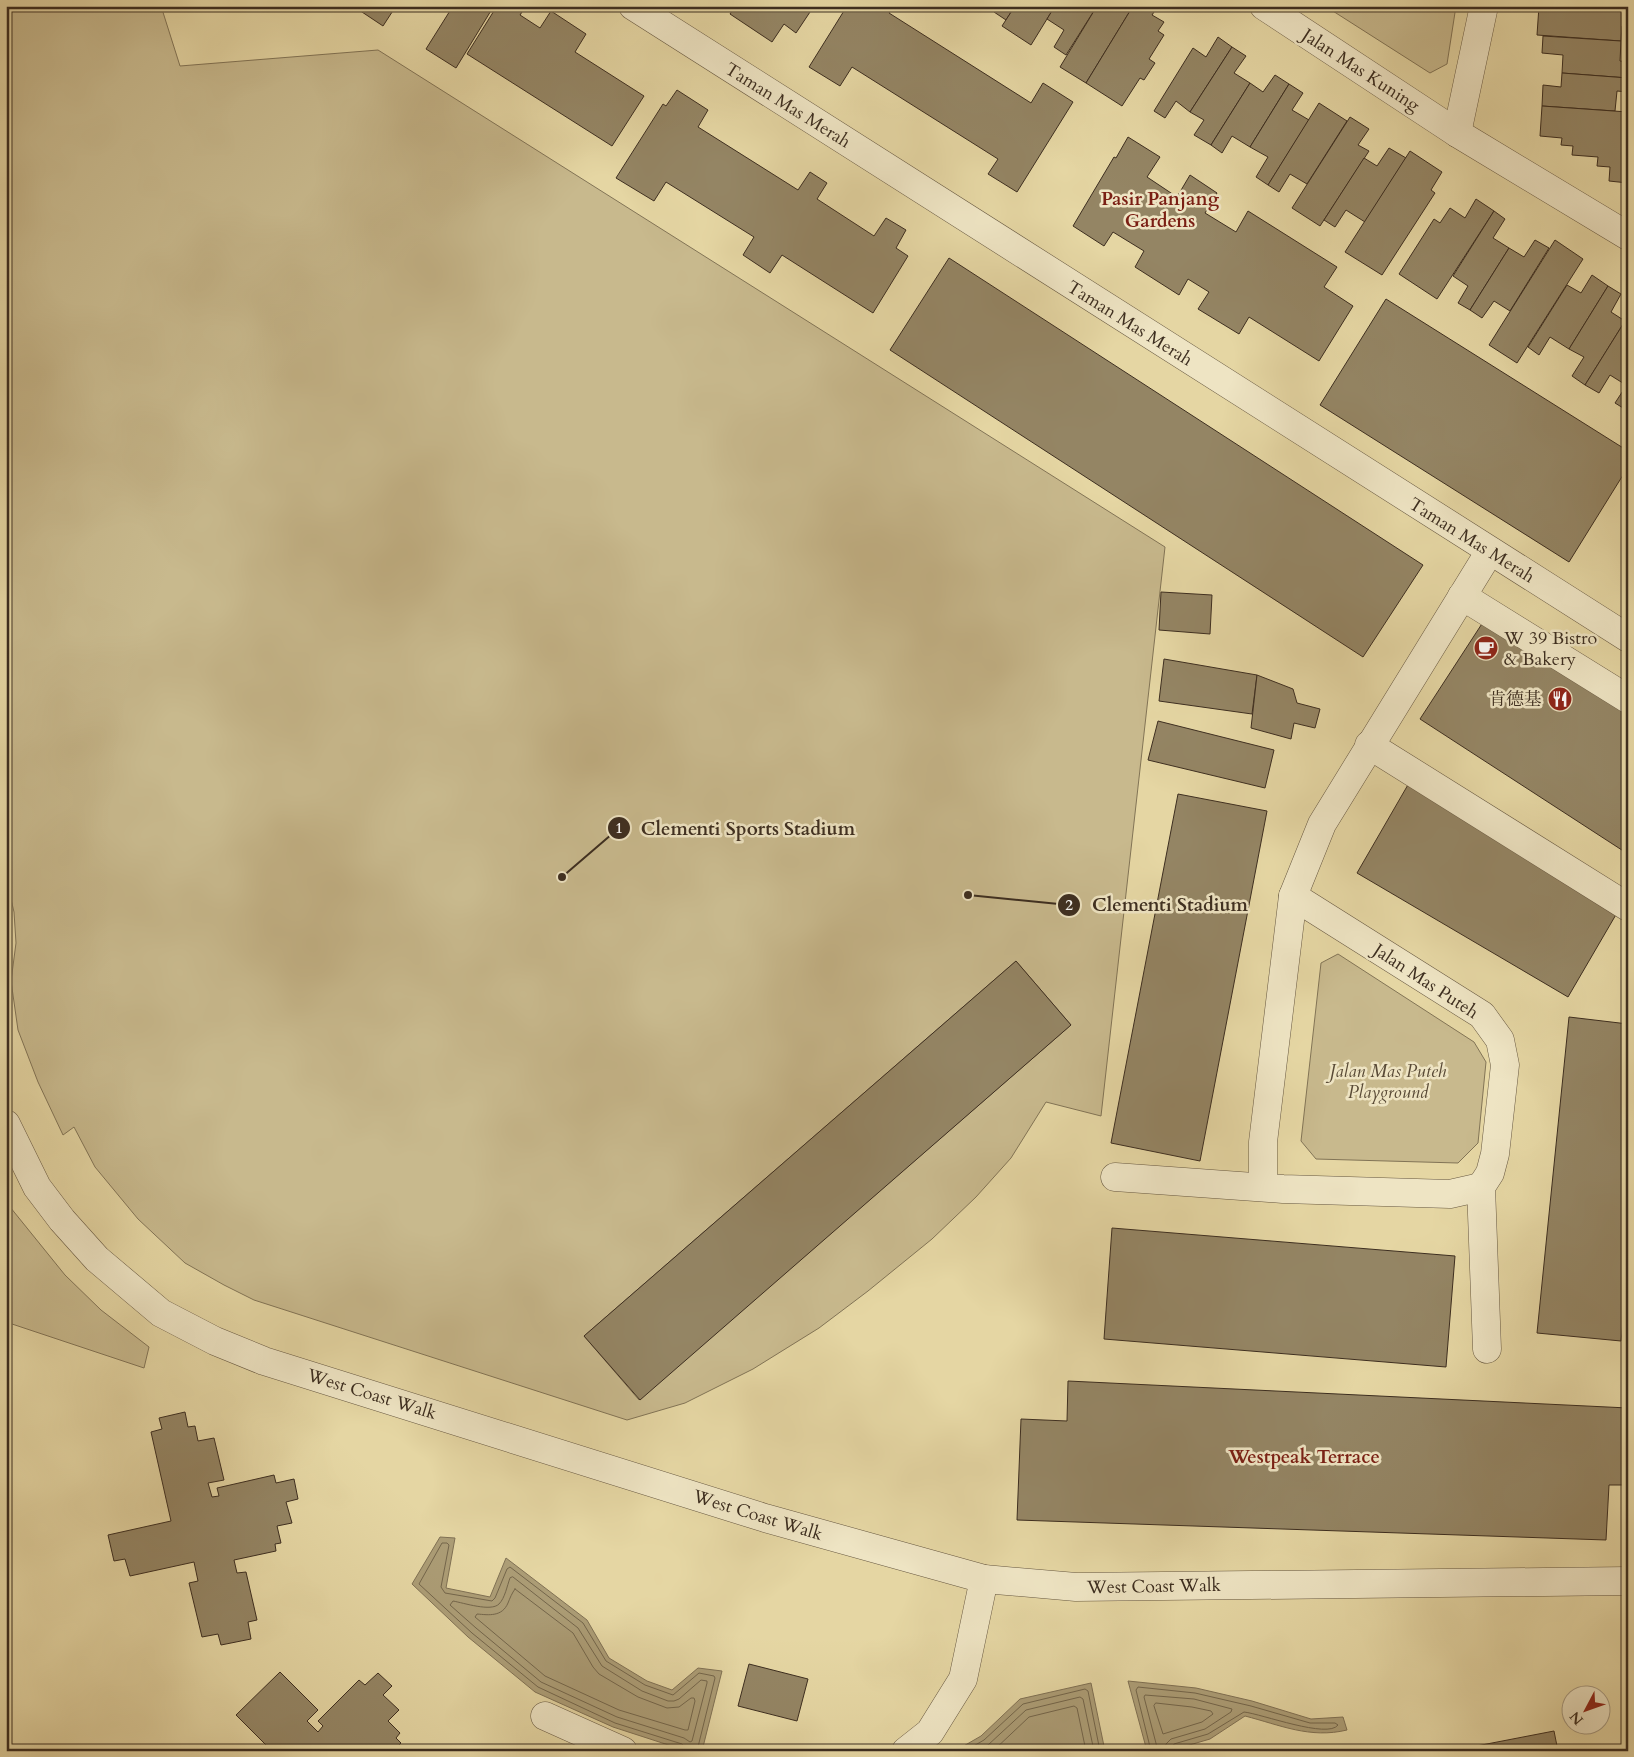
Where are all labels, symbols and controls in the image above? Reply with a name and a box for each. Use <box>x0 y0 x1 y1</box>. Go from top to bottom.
street label: Jalan Mas Kuning <box>1294 21 1425 118</box>
street label: Taman Mas Merah <box>720 57 856 154</box>
district label: Pasir Panjang Gardens <box>1101 186 1220 234</box>
street label: Taman Mas Merah <box>1062 275 1198 372</box>
street label: Taman Mas Merah <box>1404 492 1540 589</box>
place label: W 39 Bistro & Bakery <box>1503 626 1598 672</box>
cafe icon: W 39 Bistro & Bakery <box>1473 635 1499 661</box>
restaurant icon: 肯德基 <box>1547 686 1573 712</box>
place label: 肯德基 <box>1488 687 1542 712</box>
callout: Clementi Sports Stadium <box>606 811 866 845</box>
text: Clementi Sports Stadium <box>641 816 856 842</box>
text: 1 <box>615 818 623 838</box>
callout: Clementi Stadium <box>1057 888 1258 922</box>
text: Clementi Stadium <box>1092 892 1249 918</box>
text: 2 <box>1065 895 1073 915</box>
street label: Jalan Mas Puteh <box>1366 936 1483 1025</box>
park label: Jalan Mas Puteh Playground <box>1326 1059 1447 1105</box>
street label: West Coast Walk <box>303 1363 440 1426</box>
district label: Westpeak Terrace <box>1227 1444 1380 1470</box>
street label: West Coast Walk <box>689 1484 826 1547</box>
street label: West Coast Walk <box>1086 1573 1222 1600</box>
north arrow <box>1562 1684 1612 1734</box>
text: N <box>1565 1707 1588 1729</box>

